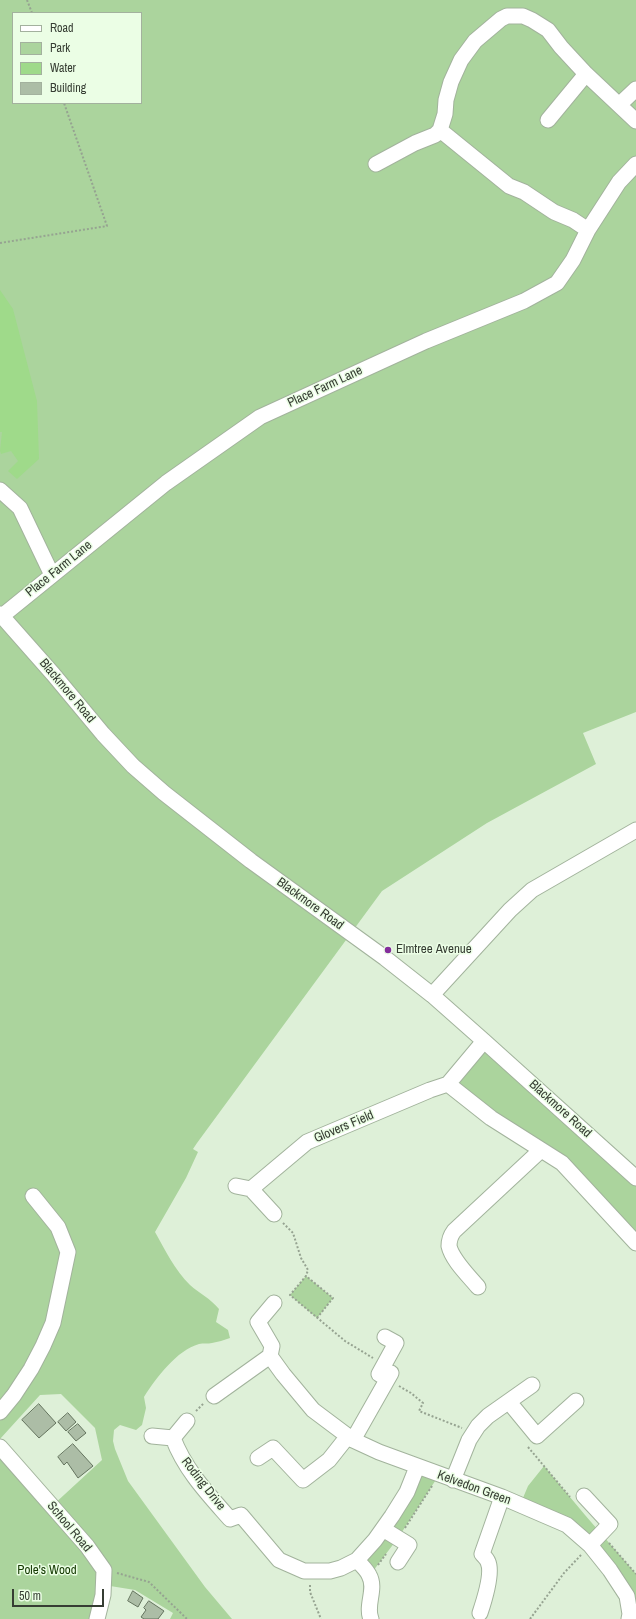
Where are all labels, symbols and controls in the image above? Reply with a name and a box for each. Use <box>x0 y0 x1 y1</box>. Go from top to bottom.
legend <box>12 12 142 104</box>
text: Road <box>50 20 74 36</box>
text: Park <box>50 40 70 56</box>
text: Water <box>50 60 76 76</box>
text: Building <box>50 80 86 96</box>
street label: Place Farm Lane <box>285 363 365 411</box>
street label: Place Farm Lane <box>23 538 95 600</box>
street label: Blackmore Road <box>36 656 98 726</box>
street label: Blackmore Road <box>274 875 346 933</box>
place label: Elmtree Avenue <box>396 942 472 958</box>
marker: Elmtree Avenue <box>383 945 393 955</box>
street label: Blackmore Road <box>526 1077 594 1141</box>
street label: Glovers Field <box>312 1107 376 1147</box>
street label: Roding Drive <box>178 1454 228 1514</box>
street label: Kelvedon Green <box>435 1467 513 1509</box>
street label: School Road <box>43 1499 95 1555</box>
park label: Pole's Wood <box>17 1563 77 1579</box>
scale bar <box>14 1581 106 1607</box>
text: 50 m <box>19 1588 41 1604</box>

